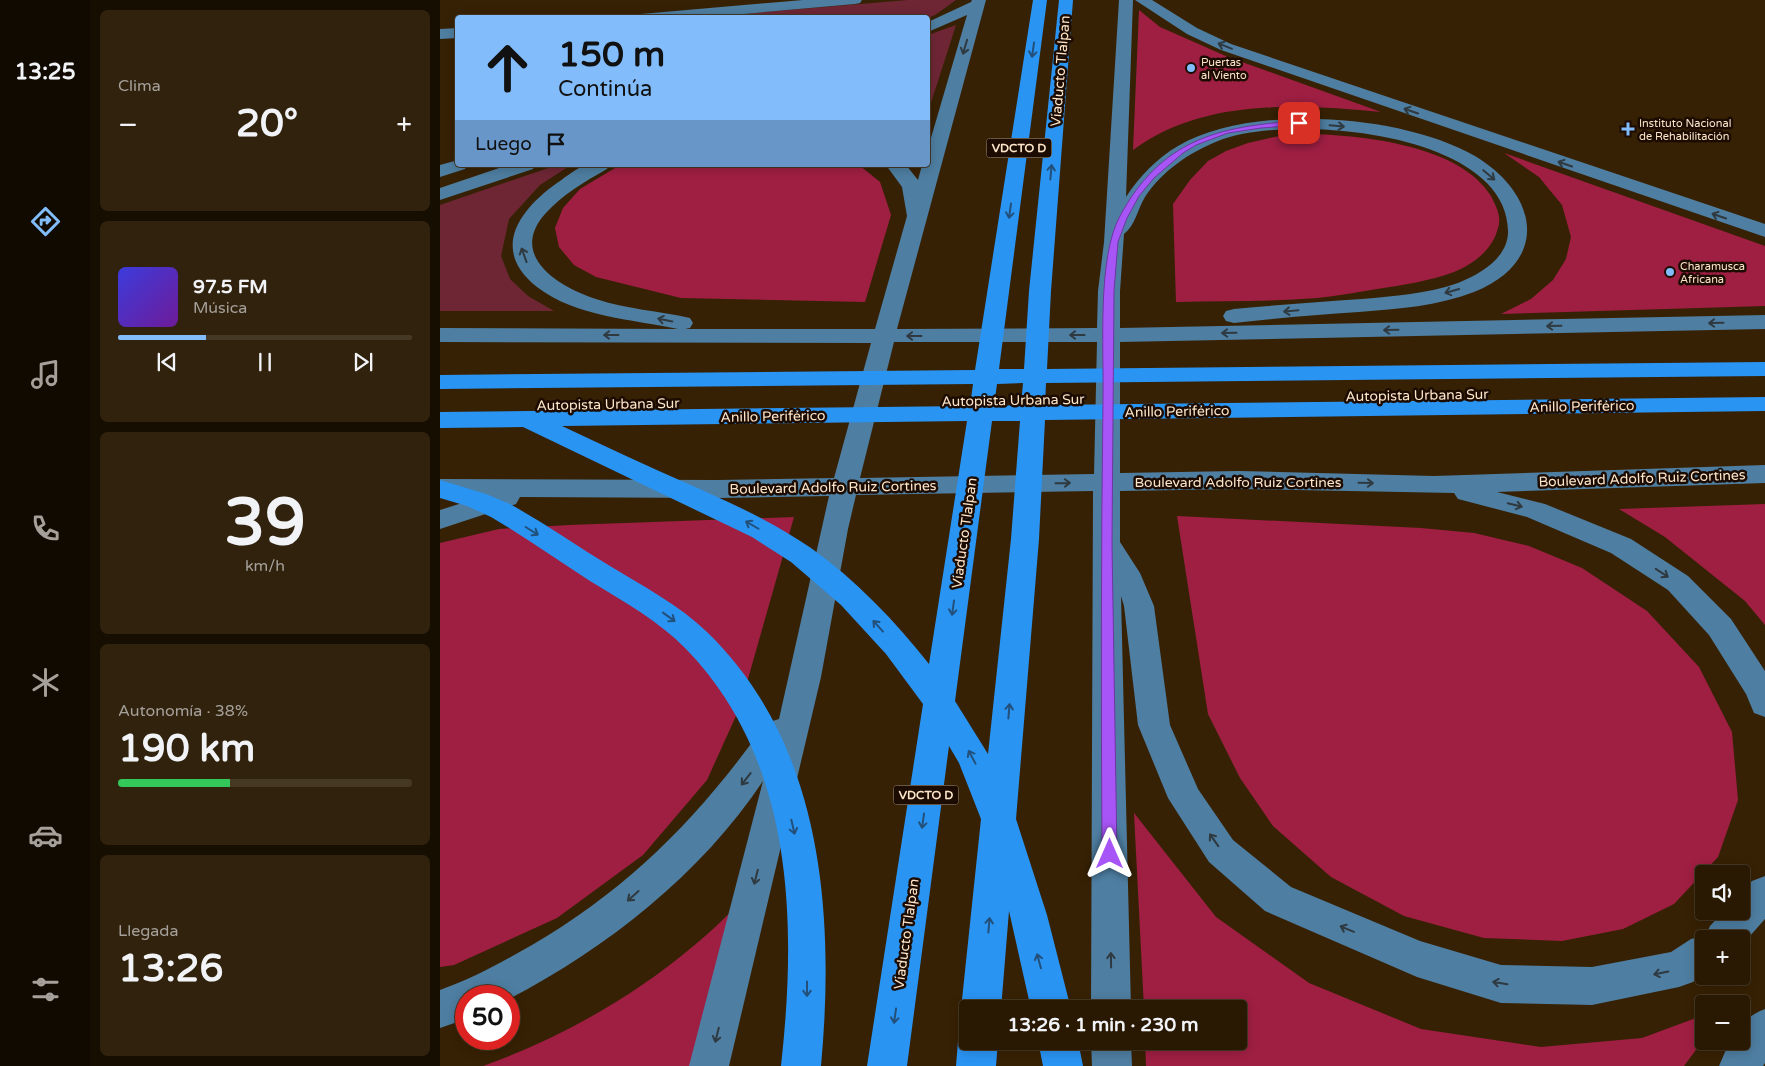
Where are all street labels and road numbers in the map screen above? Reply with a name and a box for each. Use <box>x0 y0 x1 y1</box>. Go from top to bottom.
street label: Viaducto Tlalpan <box>1047 15 1074 127</box>
road number: VDCTO D <box>986 138 1052 158</box>
street label: Autopista Urbana Sur <box>1345 386 1489 405</box>
street label: Autopista Urbana Sur <box>941 391 1085 410</box>
street label: Autopista Urbana Sur <box>536 395 680 414</box>
street label: Anillo Periférico <box>1529 397 1635 416</box>
street label: Anillo Periférico <box>1124 402 1230 421</box>
street label: Anillo Periférico <box>720 407 826 426</box>
street label: Boulevard Adolfo Ruiz Cortines <box>1538 466 1746 491</box>
street label: Boulevard Adolfo Ruiz Cortines <box>1134 474 1342 491</box>
street label: Boulevard Adolfo Ruiz Cortines <box>729 477 937 498</box>
street label: Viaducto Tlalpan <box>948 477 981 590</box>
road number: VDCTO D <box>894 786 958 804</box>
street label: Viaducto Tlalpan <box>890 878 923 991</box>

